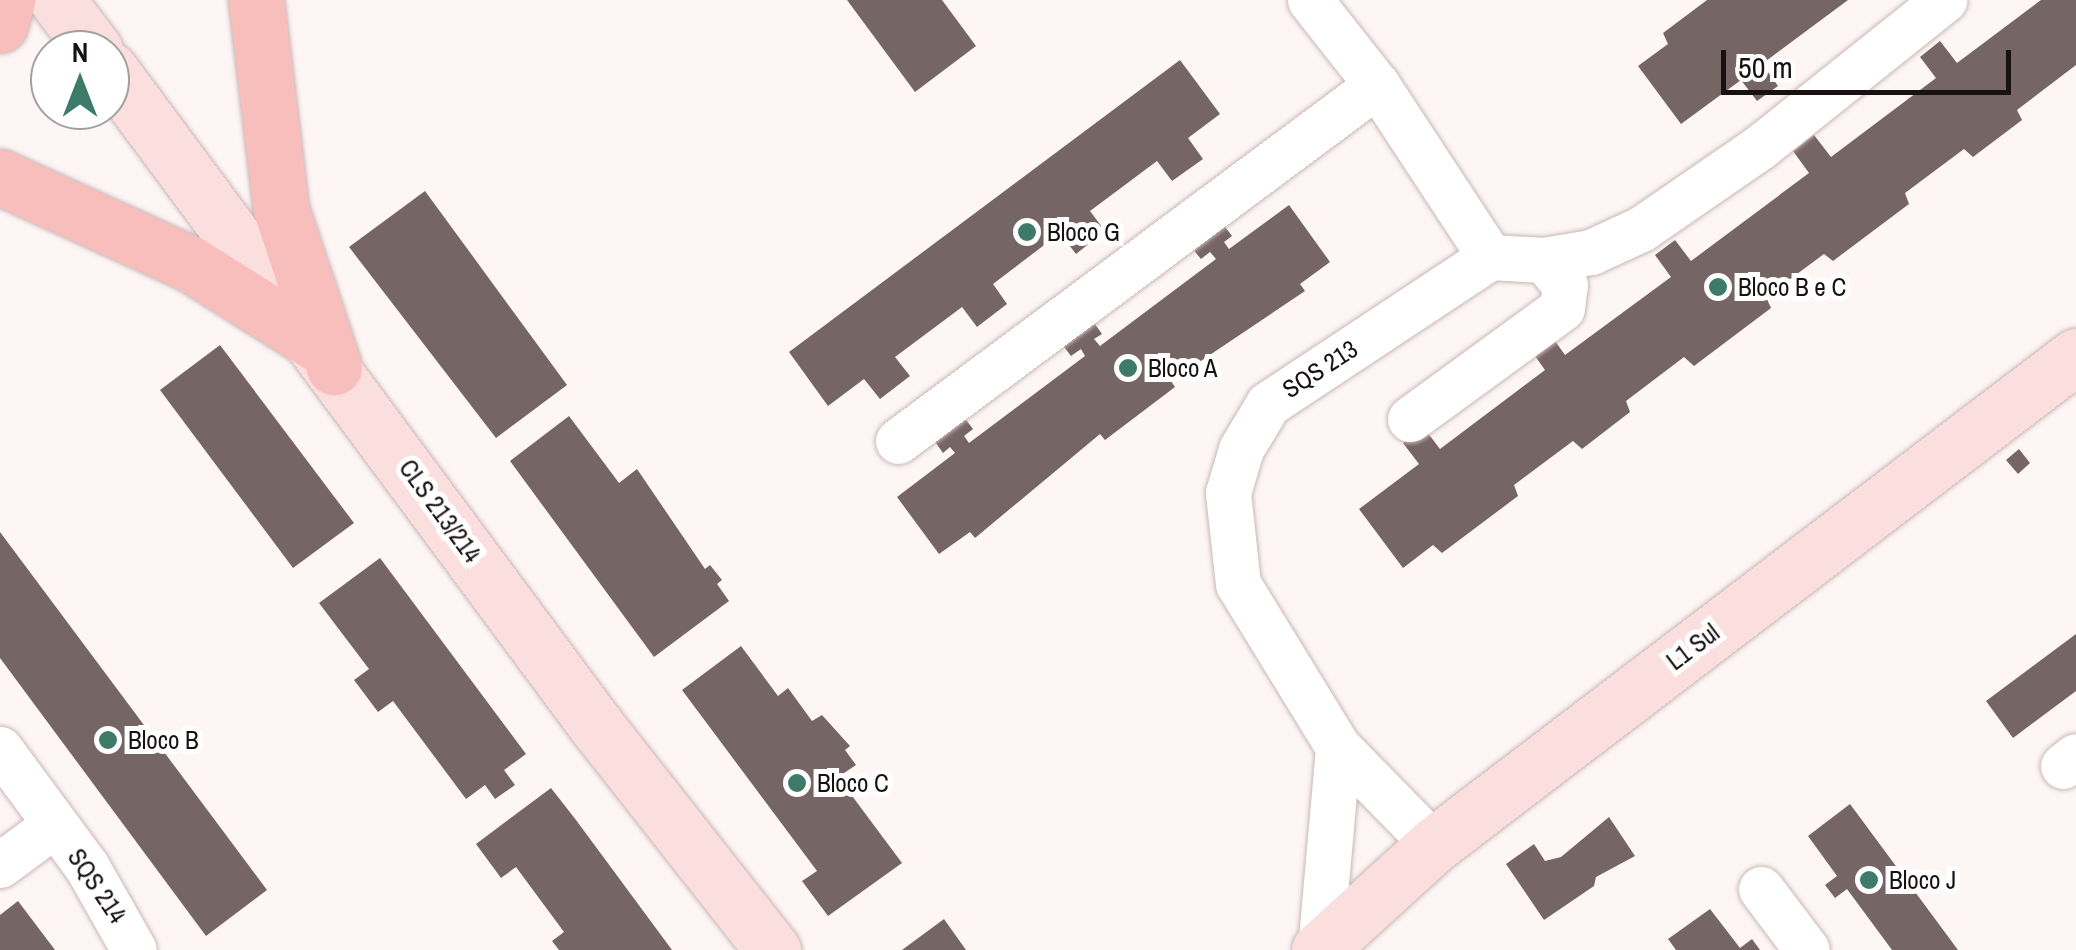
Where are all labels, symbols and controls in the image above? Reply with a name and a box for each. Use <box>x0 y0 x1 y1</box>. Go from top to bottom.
north arrow <box>30 30 130 130</box>
scale bar <box>1726 30 2016 92</box>
text: N <box>72 33 88 71</box>
text: 50 m <box>1738 47 1793 87</box>
place label: Bloco G <box>1047 217 1120 247</box>
marker: Bloco G <box>1016 221 1038 243</box>
place label: Bloco B e C <box>1738 272 1846 302</box>
marker: Bloco B e C <box>1707 276 1729 298</box>
street label: SQS 213 <box>1277 334 1363 404</box>
place label: Bloco A <box>1148 353 1219 383</box>
marker: Bloco A <box>1117 357 1139 379</box>
street label: CLS 213/214 <box>393 454 487 568</box>
street label: L1 Sul <box>1661 618 1725 676</box>
place label: Bloco B <box>128 725 199 755</box>
marker: Bloco B <box>97 729 119 751</box>
place label: Bloco C <box>817 768 889 798</box>
marker: Bloco C <box>786 772 808 794</box>
street label: SQS 214 <box>61 843 133 929</box>
place label: Bloco J <box>1889 865 1956 895</box>
marker: Bloco J <box>1858 869 1880 891</box>

